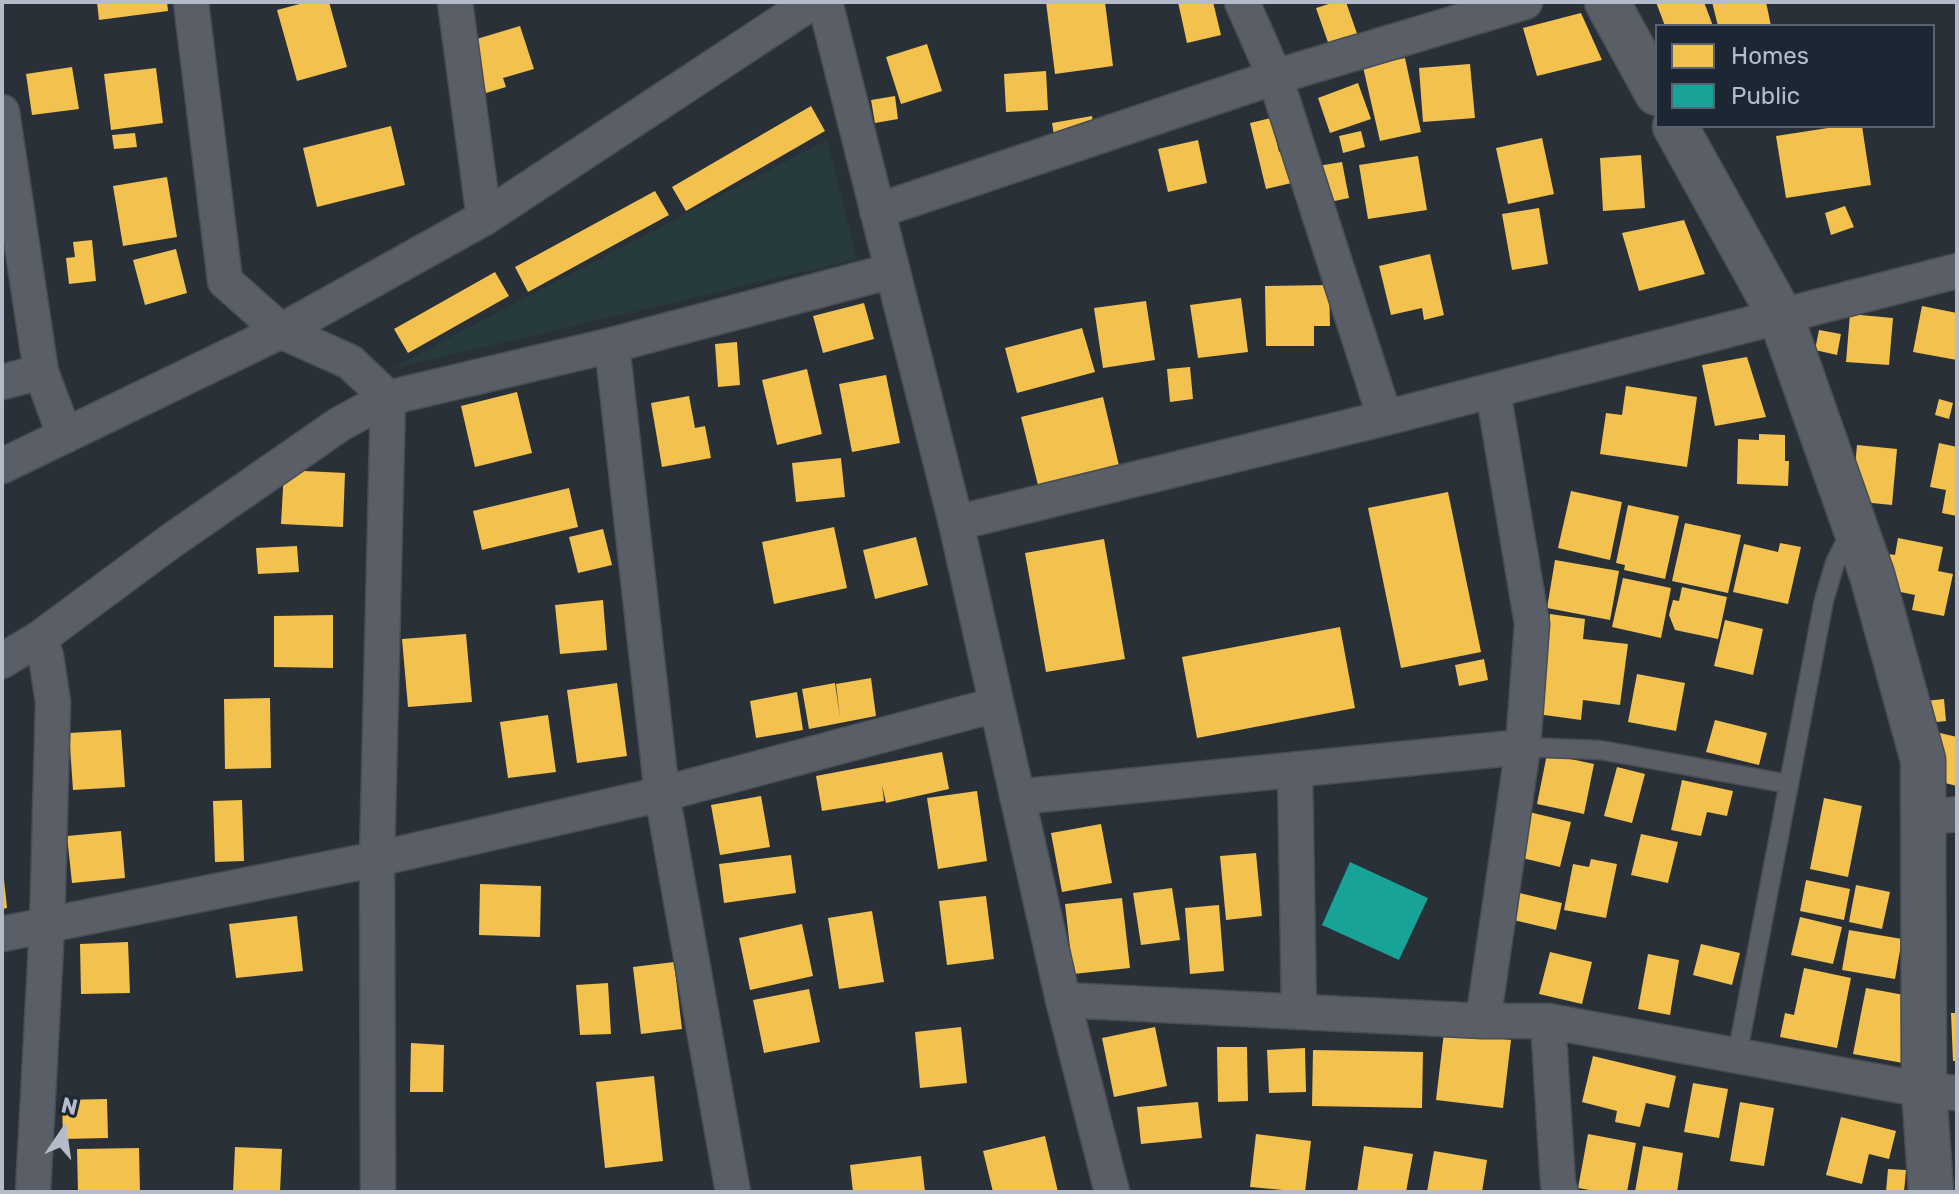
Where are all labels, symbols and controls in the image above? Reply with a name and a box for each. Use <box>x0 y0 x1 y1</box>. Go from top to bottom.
legend <box>1655 24 1935 128</box>
text: Homes <box>1731 42 1809 70</box>
text: Public <box>1731 82 1800 110</box>
north arrow <box>24 1090 104 1170</box>
text: N <box>59 1091 80 1121</box>

